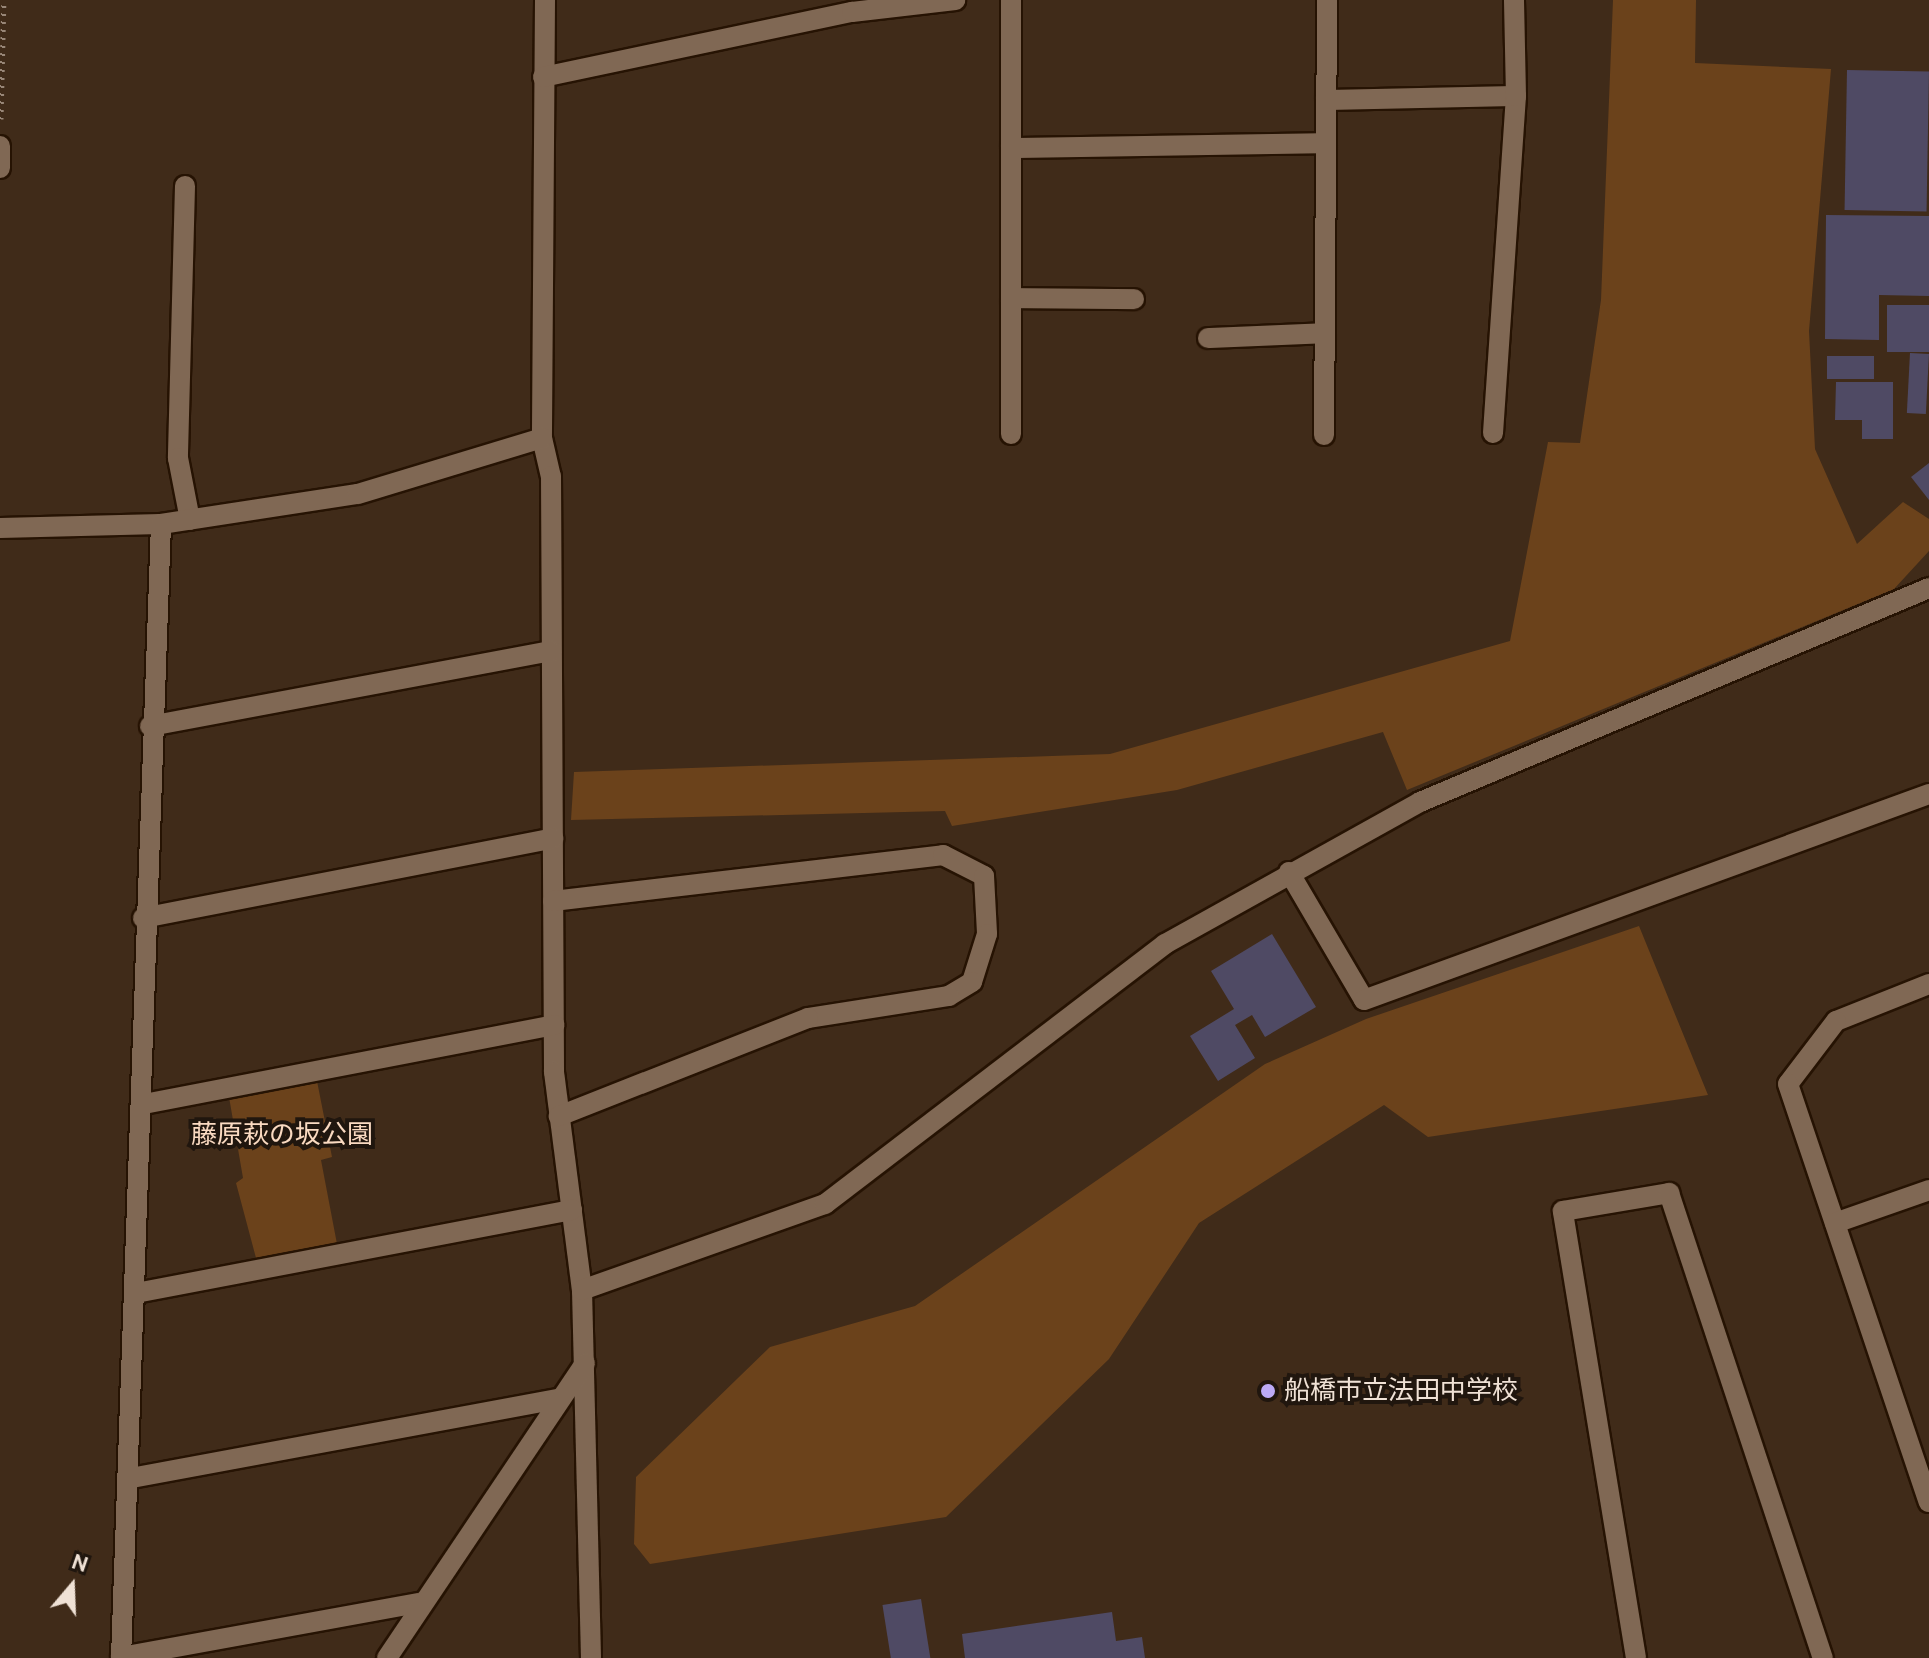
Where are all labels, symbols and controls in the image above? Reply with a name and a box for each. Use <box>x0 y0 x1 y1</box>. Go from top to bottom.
park label: 藤原萩の坂公園 <box>191 1119 373 1151</box>
place label: 船橋市立法田中学校 <box>1284 1375 1518 1407</box>
marker: 船橋市立法田中学校 <box>1259 1382 1277 1400</box>
north arrow <box>32 1546 112 1626</box>
text: N <box>68 1548 92 1578</box>

